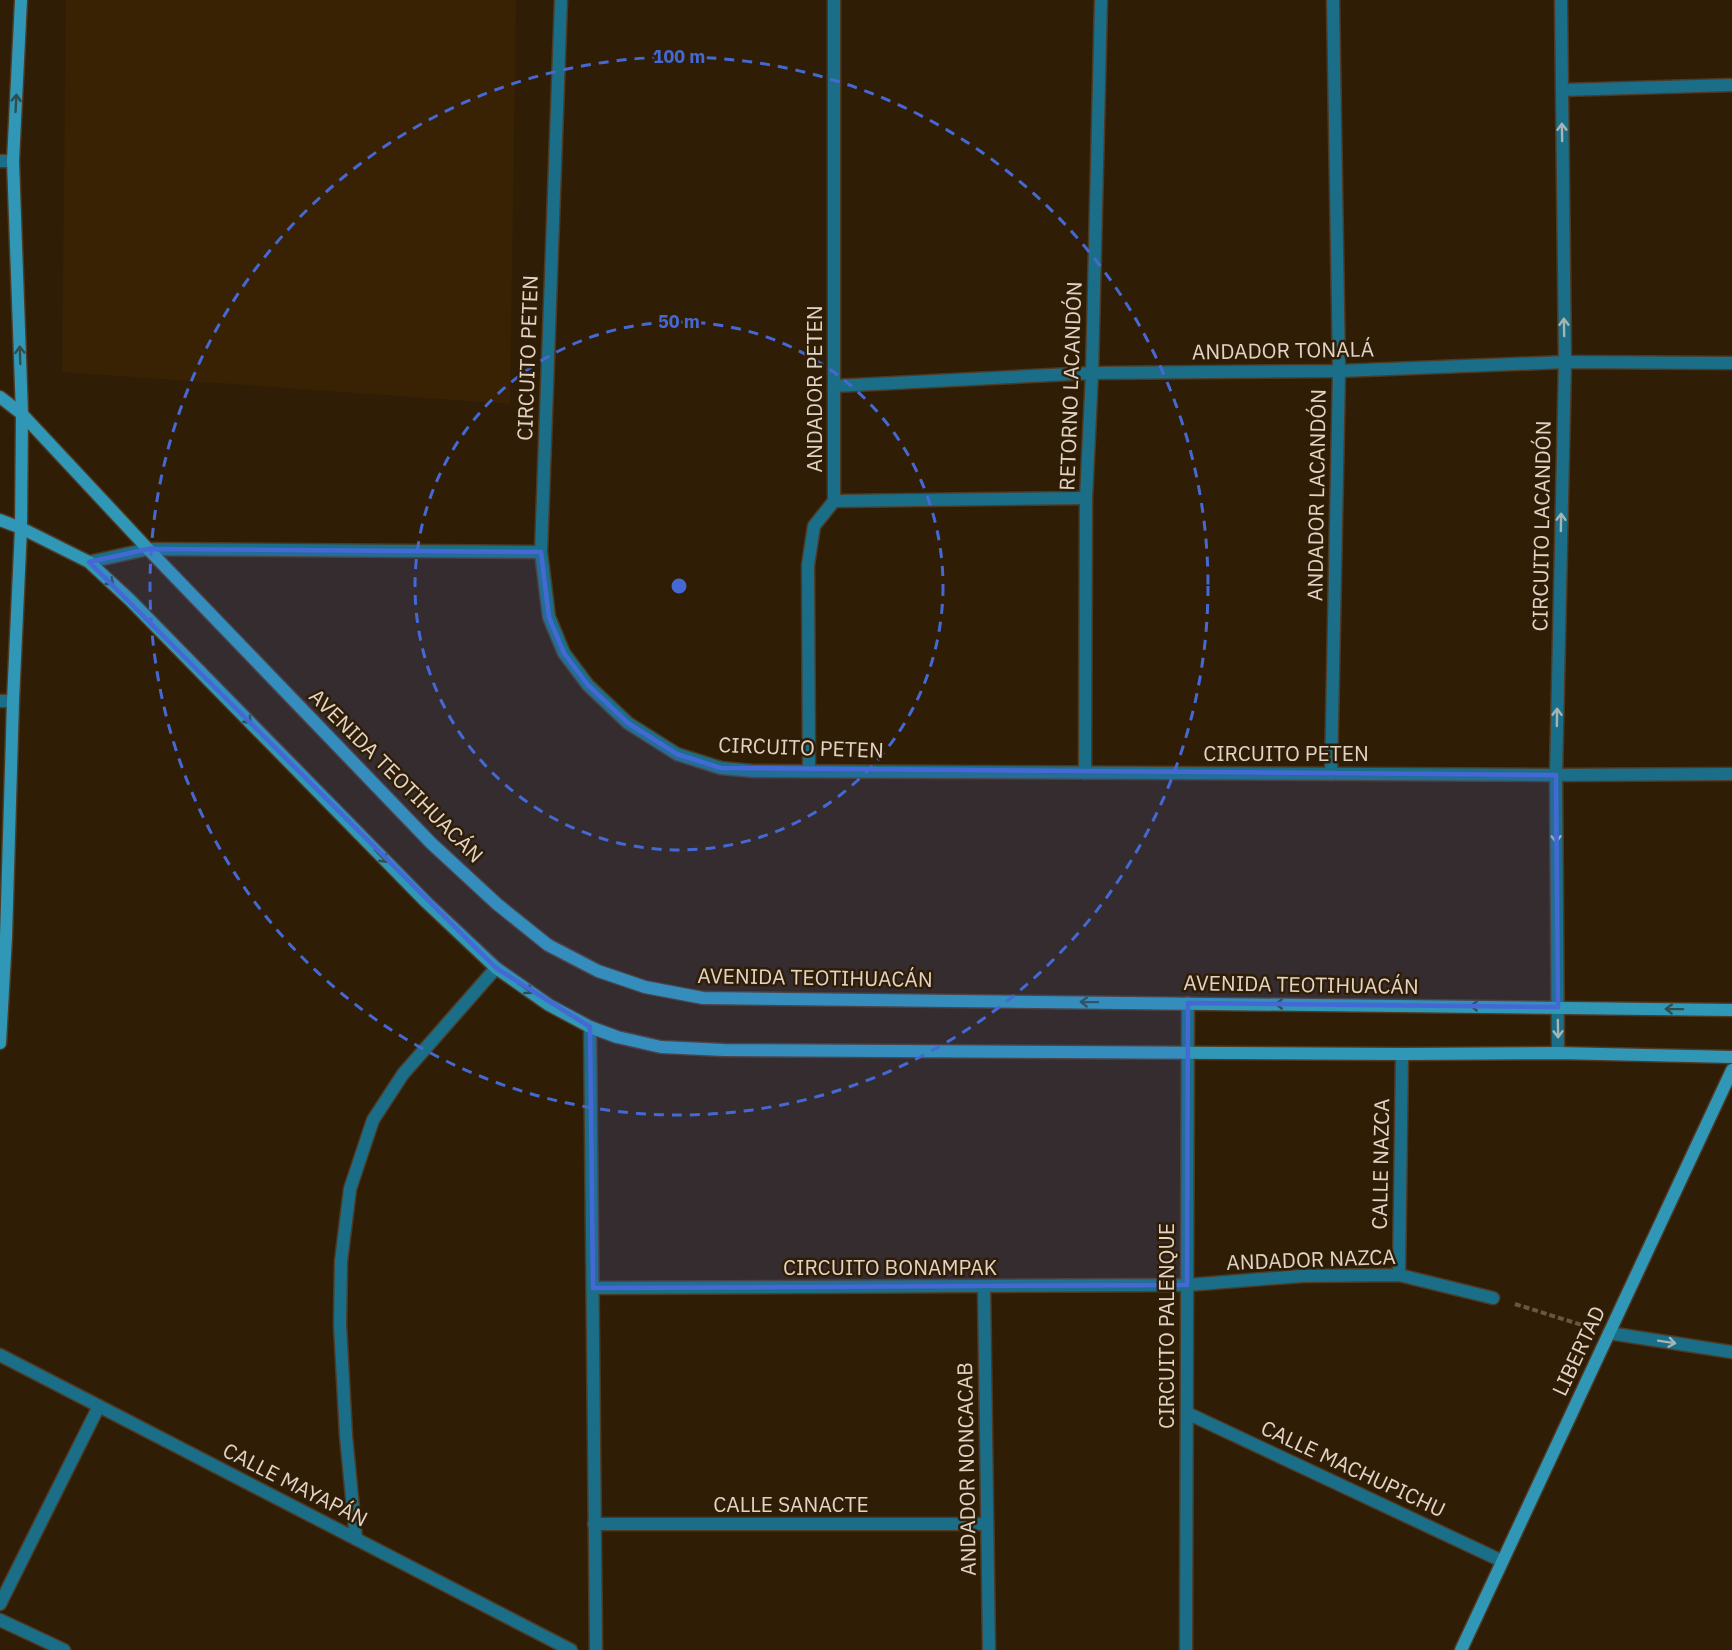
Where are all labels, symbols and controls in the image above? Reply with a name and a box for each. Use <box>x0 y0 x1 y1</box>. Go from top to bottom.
text: 100 m <box>653 45 705 68</box>
one-way arrow <box>10 94 21 113</box>
one-way arrow <box>1556 123 1568 143</box>
street label: CIRCUITO PETEN <box>510 275 544 441</box>
street label: RETORNO LACANDÓN <box>1052 281 1088 491</box>
street label: ANDADOR PETEN <box>800 305 828 473</box>
text: 50 m <box>658 310 700 333</box>
one-way arrow <box>1559 318 1570 338</box>
street label: ANDADOR TONALÁ <box>1192 334 1374 366</box>
one-way arrow <box>14 346 25 366</box>
street label: ANDADOR LACANDÓN <box>1300 389 1332 601</box>
street label: CIRCUITO LACANDÓN <box>1525 420 1557 632</box>
one-way arrow <box>1555 513 1567 533</box>
one-way arrow <box>99 572 114 586</box>
centre of rings <box>669 576 689 596</box>
street label: AVENIDA TEOTIHUACÁN <box>304 682 490 868</box>
one-way arrow <box>1551 707 1563 727</box>
one-way arrow <box>237 709 252 724</box>
street label: CIRCUITO PETEN <box>718 730 884 764</box>
street label: CIRCUITO PETEN <box>1203 739 1369 767</box>
one-way arrow <box>1550 823 1562 843</box>
one-way arrow <box>374 849 389 864</box>
street label: AVENIDA TEOTIHUACÁN <box>697 961 933 993</box>
street label: AVENIDA TEOTIHUACÁN <box>1183 968 1419 1000</box>
one-way arrow <box>516 982 532 994</box>
one-way arrow <box>1079 996 1099 1008</box>
one-way arrow <box>1274 998 1294 1010</box>
one-way arrow <box>1469 1000 1489 1012</box>
one-way arrow <box>1664 1003 1684 1015</box>
one-way arrow <box>1552 1018 1564 1038</box>
street label: CALLE NAZCA <box>1365 1098 1395 1230</box>
street label: CIRCUITO PALENQUE <box>1152 1223 1180 1429</box>
street label: ANDADOR NAZCA <box>1226 1242 1396 1276</box>
street label: CIRCUITO BONAMPAK <box>783 1253 997 1281</box>
street label: LIBERTAD <box>1545 1301 1611 1400</box>
one-way arrow <box>1656 1336 1676 1347</box>
street label: ANDADOR NONCACAB <box>950 1362 982 1576</box>
street label: CALLE MACHUPICHU <box>1257 1413 1450 1523</box>
street label: CALLE MAYAPÁN <box>218 1436 373 1533</box>
street label: CALLE SANACTE <box>713 1490 869 1518</box>

